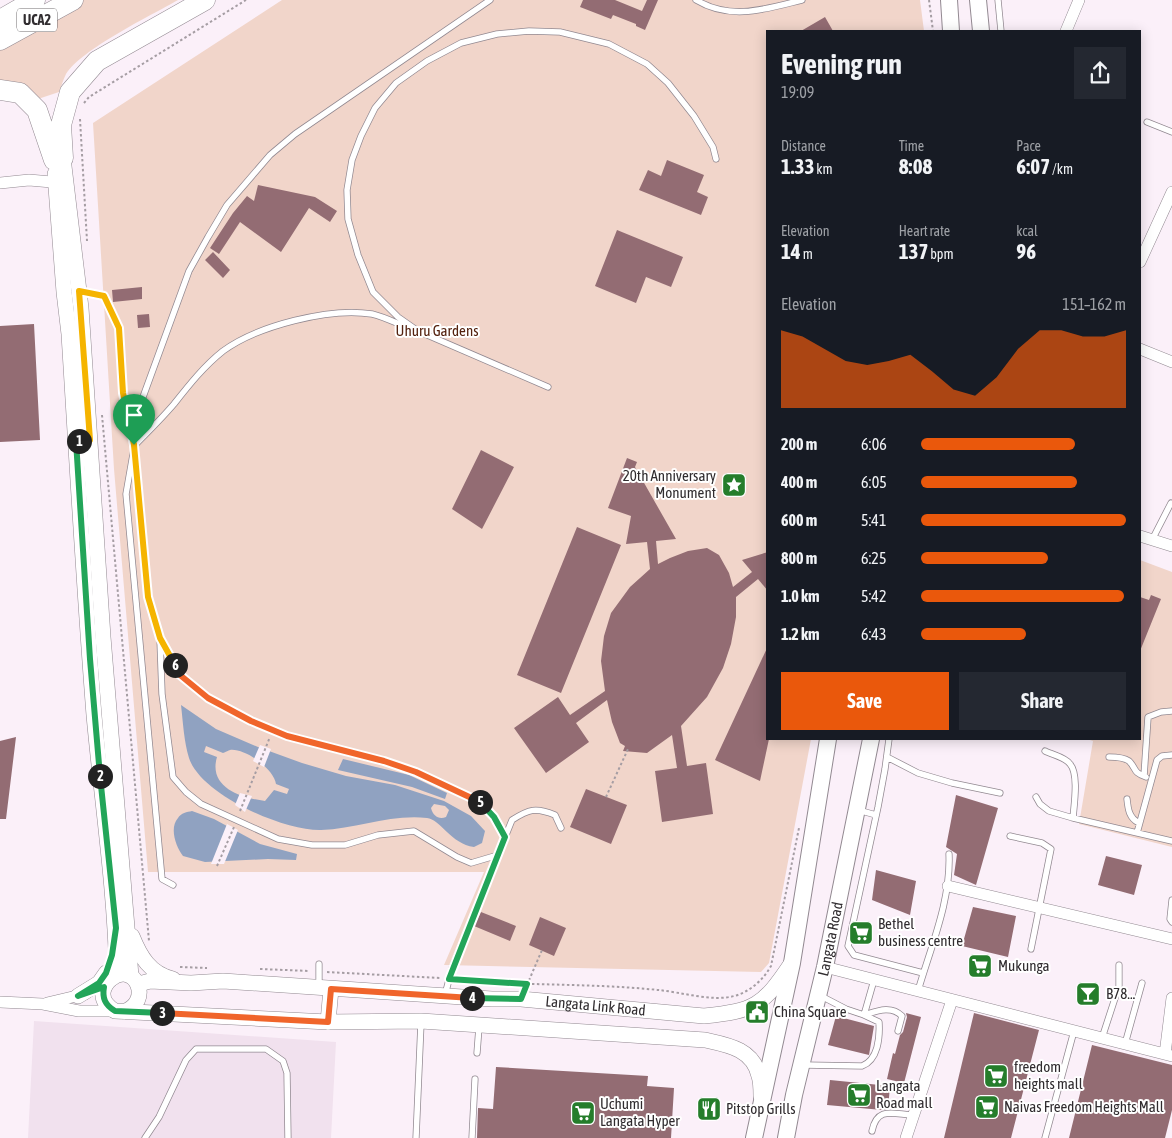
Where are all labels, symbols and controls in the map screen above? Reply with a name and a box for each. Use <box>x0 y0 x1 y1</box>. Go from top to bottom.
road number: UCA2 <box>17 8 57 32</box>
button: share <box>1074 47 1126 99</box>
text: Evening run <box>781 48 902 80</box>
text: 19:09 <box>781 83 814 101</box>
text: Distance <box>781 138 826 154</box>
text: Time <box>899 138 924 154</box>
text: Pace <box>1016 138 1041 154</box>
text: 1.33 <box>781 154 814 178</box>
text: 8:08 <box>899 154 932 178</box>
text: 6:07 <box>1016 154 1050 178</box>
text: km <box>814 161 833 177</box>
text: /km <box>1050 161 1073 177</box>
text: Elevation <box>781 223 830 239</box>
text: Heart rate <box>899 223 950 239</box>
text: kcal <box>1016 223 1038 239</box>
text: 14 <box>781 239 801 263</box>
text: 137 <box>899 239 928 263</box>
text: 96 <box>1016 239 1036 263</box>
text: m <box>801 246 813 262</box>
text: bpm <box>928 246 954 262</box>
text: Elevation <box>781 295 836 313</box>
text: 151–162 m <box>1062 295 1126 313</box>
park label: Uhuru Gardens <box>396 322 478 339</box>
pin <box>113 394 155 445</box>
icon: arrive <box>120 401 148 429</box>
pin: 1 <box>66 428 92 454</box>
text: 1 <box>76 433 83 449</box>
text: 200 m <box>781 435 817 453</box>
text: 6:06 <box>861 435 887 453</box>
place label: 20th Anniversary Monument <box>623 467 716 501</box>
place icon: 20th Anniversary Monument <box>721 472 747 498</box>
text: 400 m <box>781 473 817 491</box>
text: 6:05 <box>861 473 887 491</box>
text: 600 m <box>781 511 817 529</box>
text: 5:41 <box>861 511 886 529</box>
text: 800 m <box>781 549 817 567</box>
text: 6:25 <box>861 549 886 567</box>
text: 1.0 km <box>781 587 820 605</box>
text: 5:42 <box>861 587 886 605</box>
text: 1.2 km <box>781 625 820 643</box>
text: 6:43 <box>861 625 886 643</box>
pin: 6 <box>162 652 188 678</box>
text: 6 <box>172 657 179 673</box>
button: Save <box>781 672 949 730</box>
button: Share <box>959 672 1126 730</box>
pin: 2 <box>88 764 112 788</box>
text: 2 <box>97 768 104 784</box>
pin: 5 <box>468 790 492 814</box>
text: 5 <box>477 794 484 810</box>
street label: Langata Road <box>814 900 846 978</box>
place label: Bethel business centre <box>878 915 963 949</box>
supermarket icon: Bethel business centre <box>848 920 874 946</box>
supermarket icon: Mukunga <box>967 953 993 979</box>
place label: Mukunga <box>998 957 1050 974</box>
bar icon: B78... <box>1075 981 1101 1007</box>
place label: B78... <box>1106 985 1136 1002</box>
pin: 4 <box>460 986 484 1010</box>
text: 4 <box>469 990 476 1006</box>
street label: Langata Link Road <box>545 992 646 1019</box>
public building icon: China Square <box>744 999 770 1025</box>
pin: 3 <box>150 1000 174 1026</box>
place label: China Square <box>774 1003 847 1020</box>
text: 3 <box>159 1005 166 1021</box>
place label: freedom heights mall <box>1014 1058 1083 1092</box>
supermarket icon: freedom heights mall <box>983 1063 1009 1089</box>
place label: Langata Road mall <box>876 1077 932 1111</box>
supermarket icon: Langata Road mall <box>846 1082 872 1108</box>
supermarket icon: Naivas Freedom Heights Mall <box>974 1094 1000 1120</box>
place label: Uchumi Langata Hyper <box>600 1095 680 1129</box>
restaurant icon: Pitstop Grills <box>696 1096 722 1122</box>
place label: Naivas Freedom Heights Mall <box>1004 1098 1164 1115</box>
supermarket icon: Uchumi Langata Hyper <box>570 1100 596 1126</box>
place label: Pitstop Grills <box>726 1100 796 1117</box>

